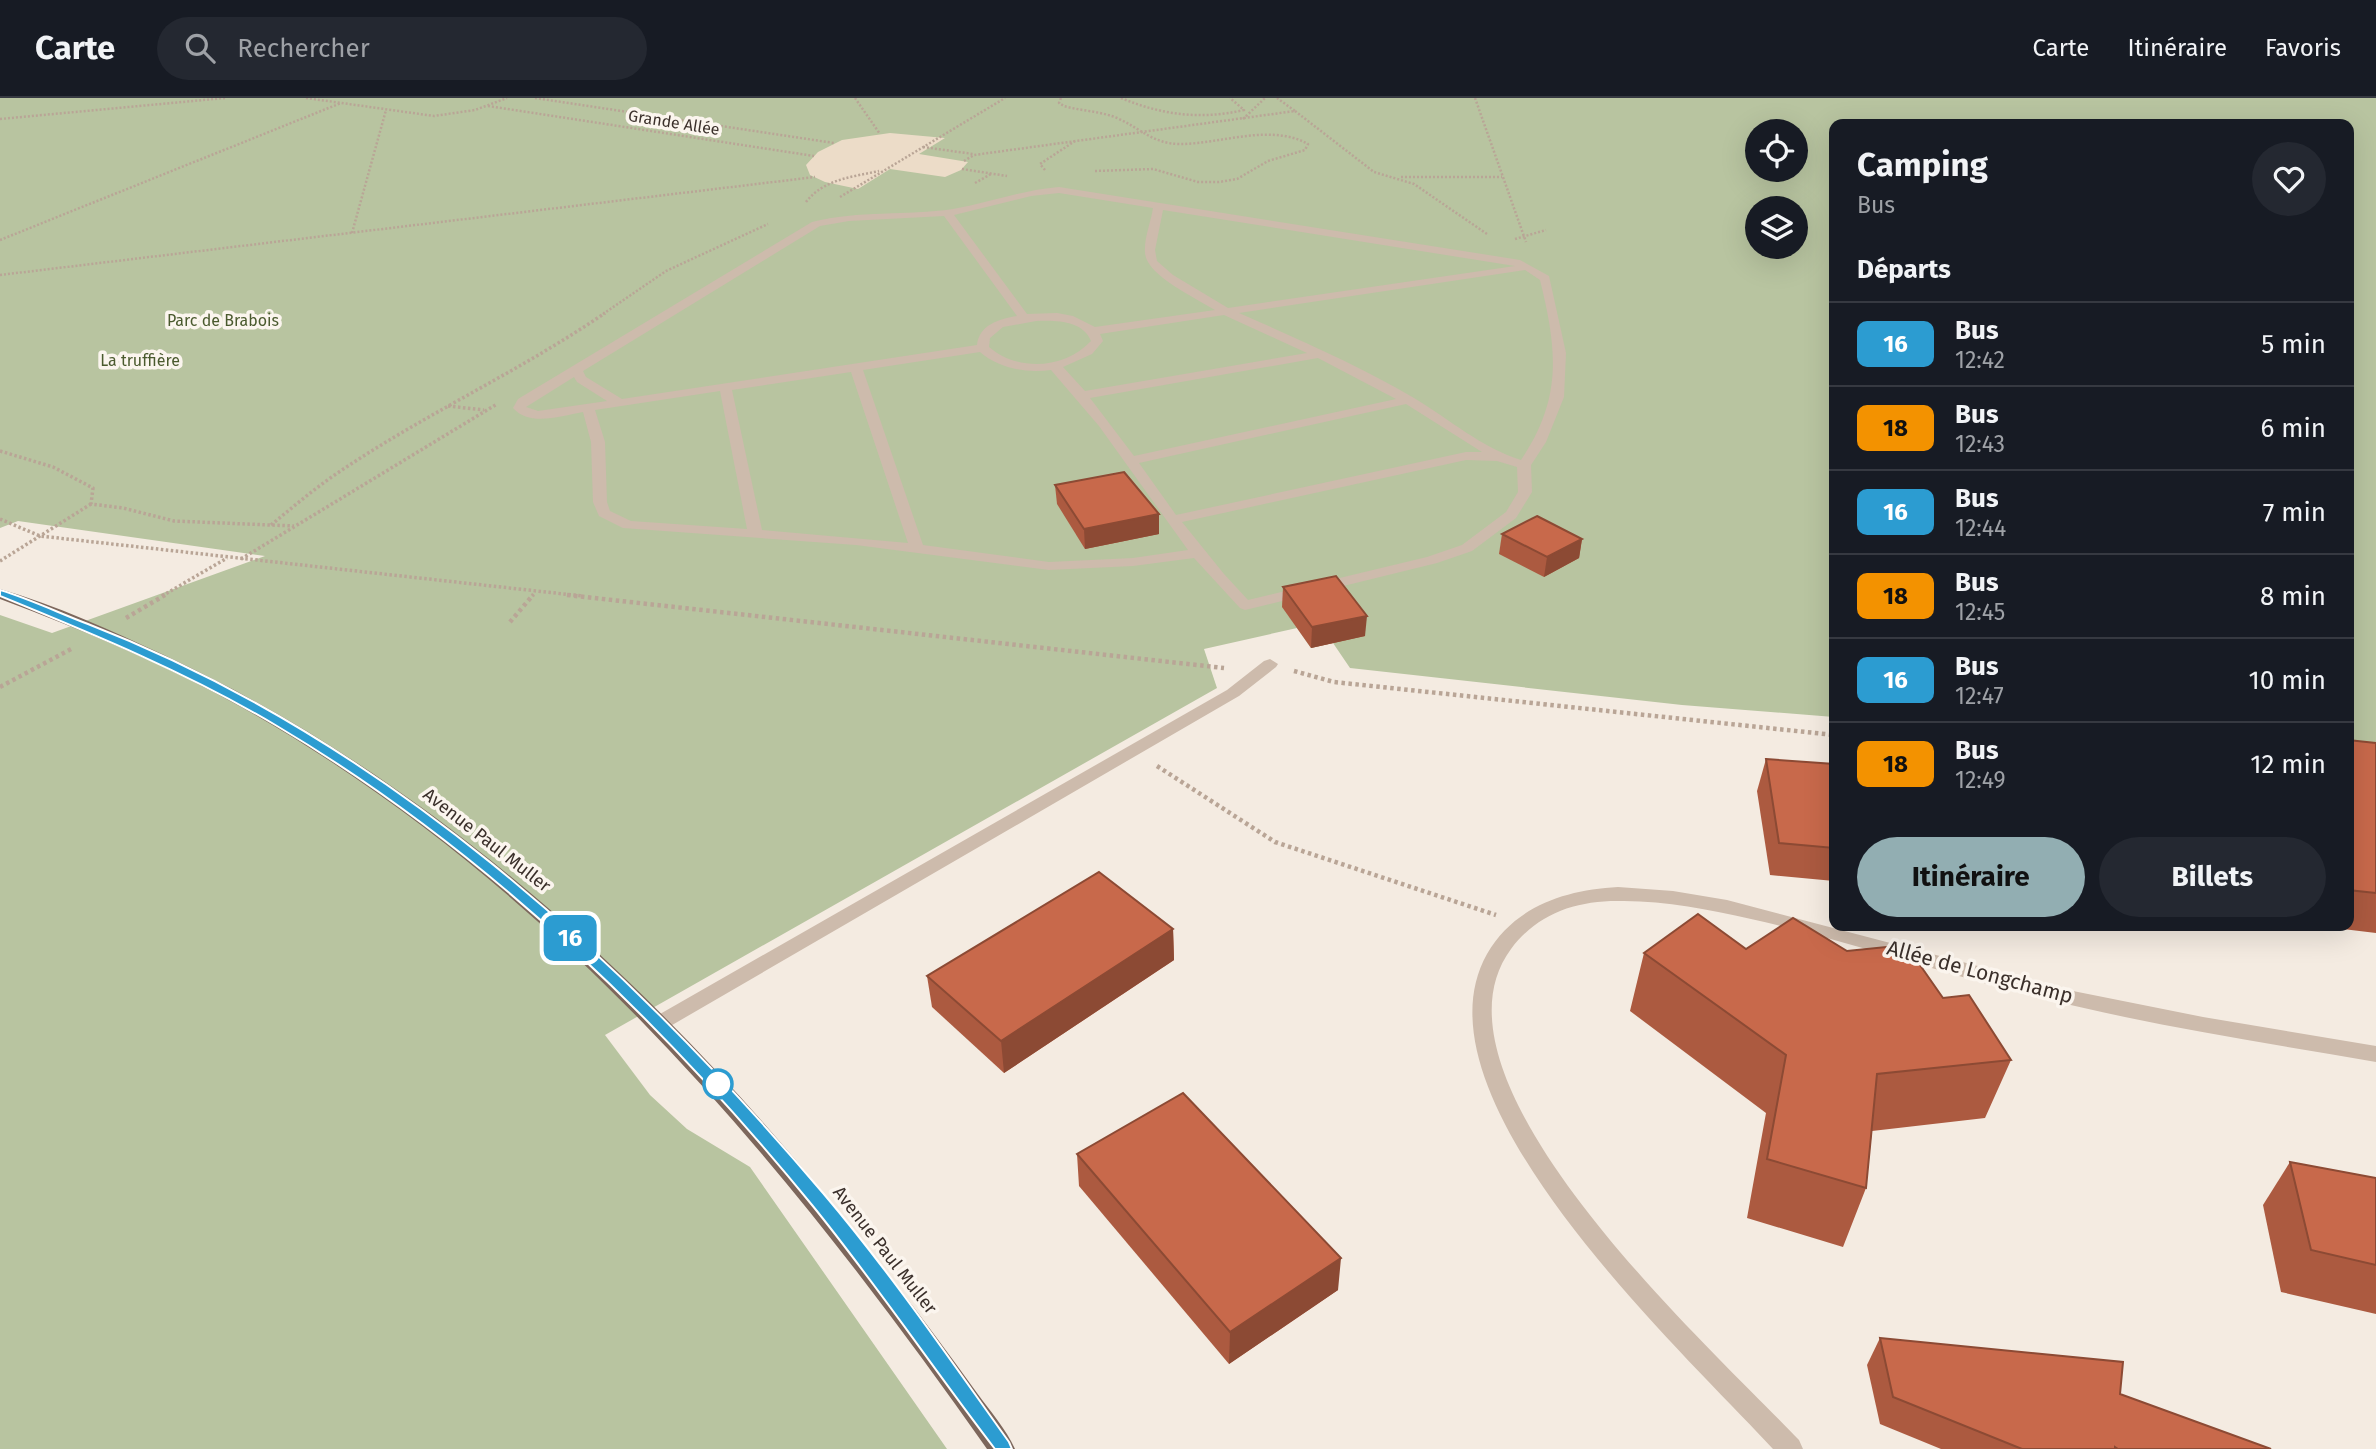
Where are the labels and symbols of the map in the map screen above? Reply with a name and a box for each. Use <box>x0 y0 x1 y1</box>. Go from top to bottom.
street label: Grande Allée <box>627 106 721 139</box>
park label: Parc de Brabois <box>167 311 279 330</box>
park label: La truffière <box>100 351 180 370</box>
street label: Avenue Paul Muller <box>419 783 555 897</box>
line badge: 16 <box>538 915 602 961</box>
street label: Allée de Longchamp <box>1884 935 2076 1009</box>
unlabelled marker <box>703 1069 733 1099</box>
street label: Avenue Paul Muller <box>828 1182 942 1318</box>

